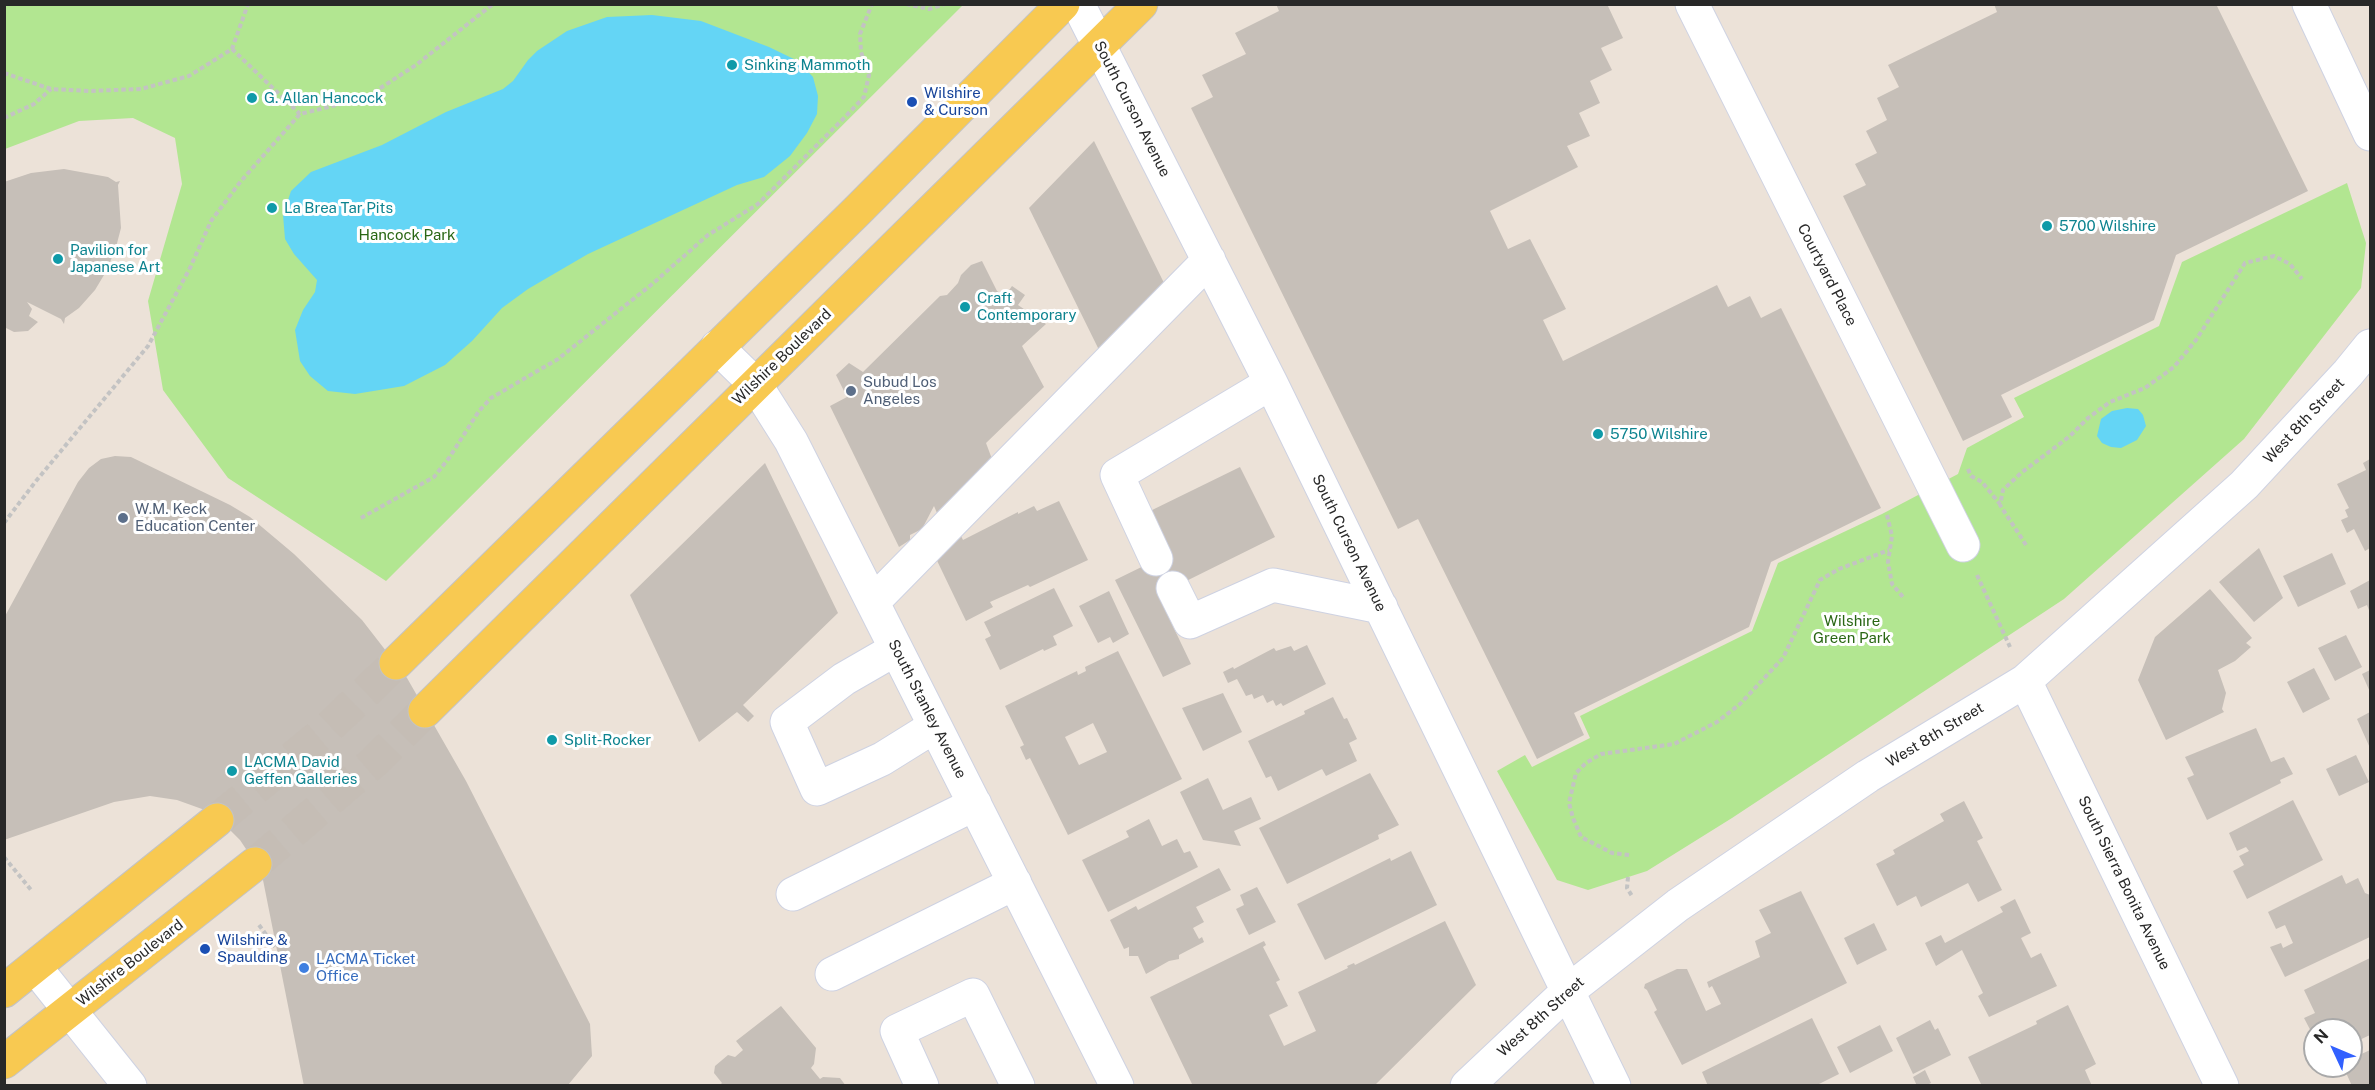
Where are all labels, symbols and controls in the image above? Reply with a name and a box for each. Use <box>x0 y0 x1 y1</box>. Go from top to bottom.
street label: South Curson Avenue <box>1090 38 1174 180</box>
place label: Sinking Mammoth <box>744 56 870 74</box>
marker: Sinking Mammoth <box>725 58 739 72</box>
place label: Wilshire & Curson <box>924 84 988 119</box>
place label: G. Allan Hancock <box>264 89 384 107</box>
marker: G. Allan Hancock <box>245 91 259 105</box>
marker: Wilshire & Curson <box>905 95 919 109</box>
place label: La Brea Tar Pits <box>284 199 393 217</box>
marker: La Brea Tar Pits <box>265 201 279 215</box>
place label: 5700 Wilshire <box>2059 217 2156 235</box>
marker: 5700 Wilshire <box>2040 219 2054 233</box>
street label: Courtyard Place <box>1793 221 1861 329</box>
park label: Hancock Park <box>358 226 456 244</box>
place label: Pavilion for Japanese Art <box>70 241 160 276</box>
marker: Pavilion for Japanese Art <box>51 252 65 266</box>
place label: Craft Contemporary <box>977 289 1077 324</box>
marker: Craft Contemporary <box>958 300 972 314</box>
street label: Wilshire Boulevard <box>729 305 835 409</box>
place label: Subud Los Angeles <box>863 373 936 408</box>
street label: West 8th Street <box>2260 374 2348 468</box>
marker: Subud Los Angeles <box>844 384 858 398</box>
place label: 5750 Wilshire <box>1610 425 1708 443</box>
marker: 5750 Wilshire <box>1591 427 1605 441</box>
street label: South Curson Avenue <box>1308 472 1390 614</box>
place label: W.M. Keck Education Center <box>135 500 255 535</box>
marker: W.M. Keck Education Center <box>116 511 130 525</box>
park label: Wilshire Green Park <box>1813 612 1891 647</box>
street label: South Stanley Avenue <box>884 636 970 782</box>
street label: West 8th Street <box>1883 699 1987 771</box>
place label: Split-Rocker <box>564 731 651 749</box>
marker: Split-Rocker <box>545 733 559 747</box>
place label: LACMA David Geffen Galleries <box>244 753 357 788</box>
marker: LACMA David Geffen Galleries <box>225 764 239 778</box>
street label: South Sierra Bonita Avenue <box>2074 793 2174 973</box>
street label: Wilshire Boulevard <box>73 916 187 1010</box>
place label: Wilshire & Spaulding <box>217 931 288 966</box>
marker: Wilshire & Spaulding <box>198 942 212 956</box>
place label: LACMA Ticket Office <box>316 950 416 985</box>
marker: LACMA Ticket Office <box>297 961 311 975</box>
street label: West 8th Street <box>1494 973 1588 1061</box>
north arrow <box>2303 1018 2363 1078</box>
text: N <box>2310 1025 2332 1048</box>

